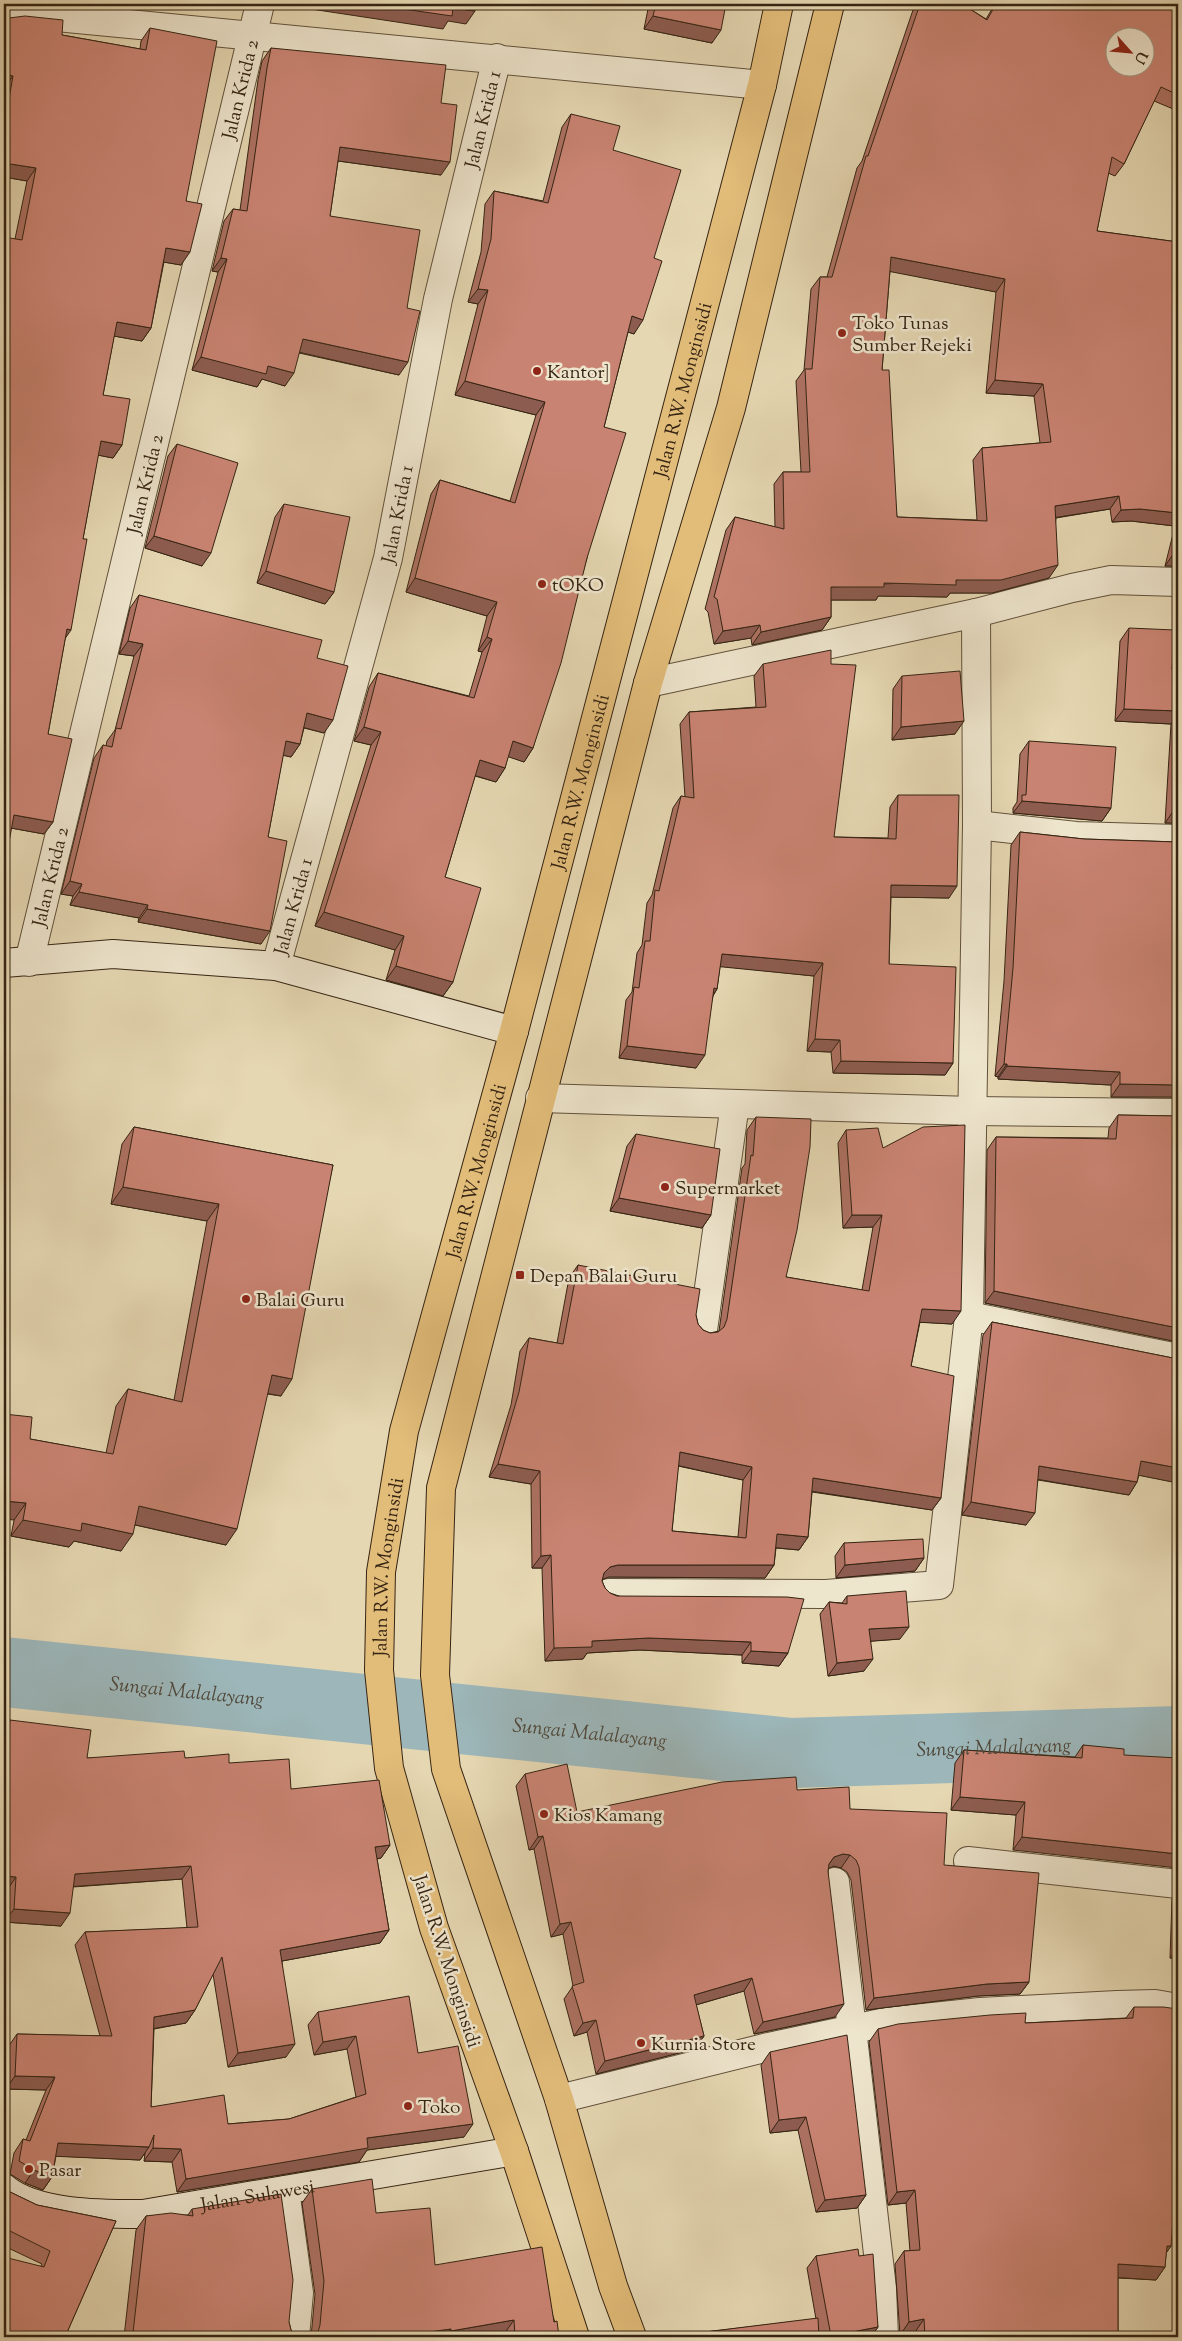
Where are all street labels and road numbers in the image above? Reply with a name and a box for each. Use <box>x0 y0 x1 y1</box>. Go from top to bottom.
street label: Jalan Krida 2 <box>217 37 267 143</box>
street label: Jalan Krida 1 <box>459 68 510 172</box>
street label: Jalan R.W. Monginsidi <box>648 300 720 482</box>
street label: Jalan Krida 2 <box>121 431 172 538</box>
street label: Jalan Krida 1 <box>376 462 422 568</box>
street label: Jalan R.W. Monginsidi <box>546 691 618 874</box>
street label: Jalan Krida 2 <box>27 824 77 931</box>
street label: Jalan Krida 1 <box>268 855 321 959</box>
street label: Jalan R.W. Monginsidi <box>441 1081 515 1263</box>
street label: Jalan R.W. Monginsidi <box>368 1476 412 1658</box>
street label: Jalan R.W. Monginsidi <box>405 1871 486 2052</box>
street label: Jalan Sulawesi <box>198 2174 317 2220</box>

